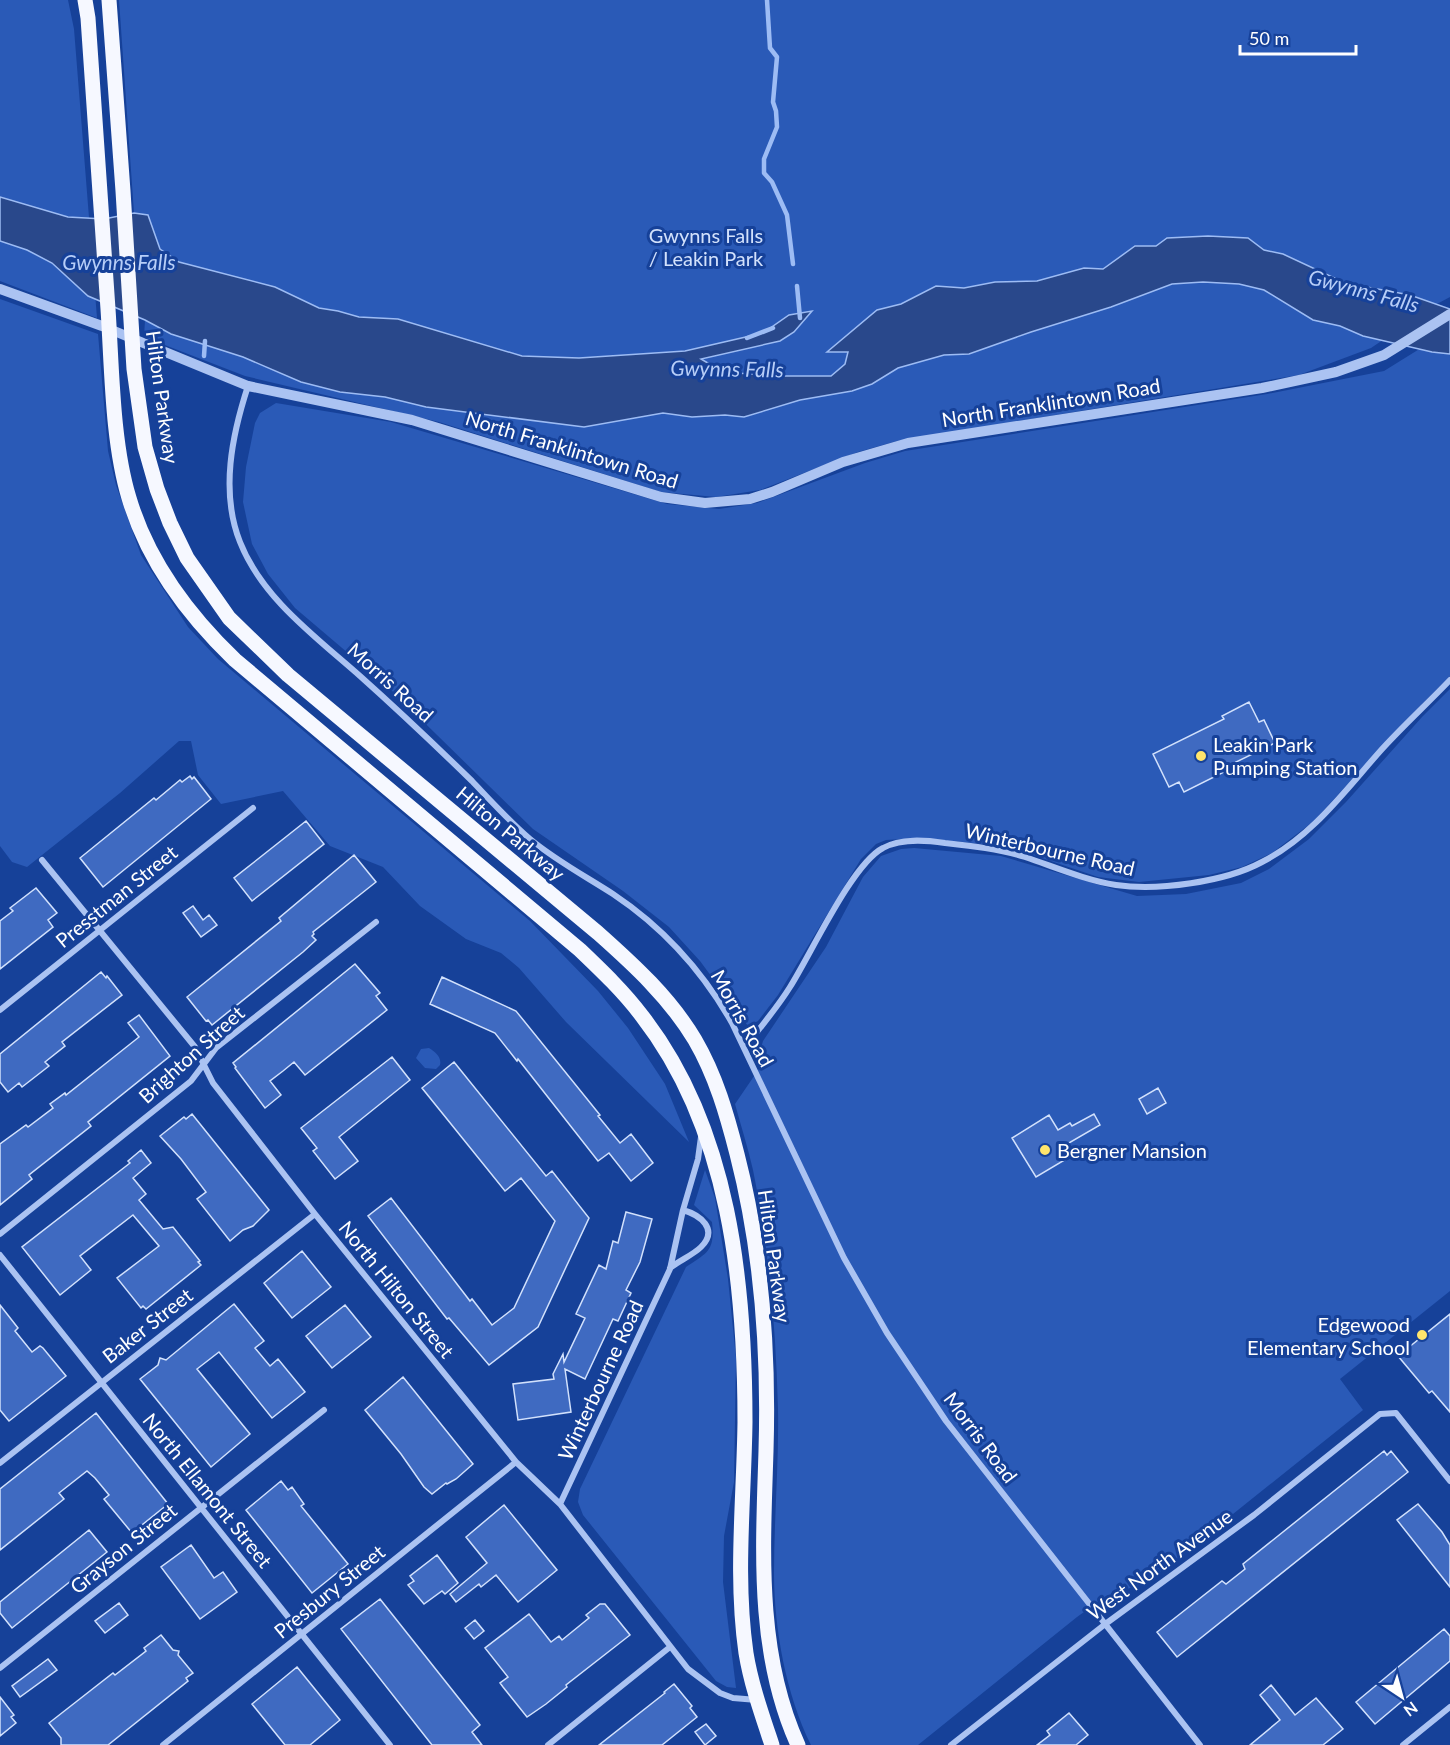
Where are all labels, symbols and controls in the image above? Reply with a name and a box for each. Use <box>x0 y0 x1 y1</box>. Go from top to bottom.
scale bar <box>1240 18 1356 56</box>
text: 50 m <box>1249 27 1289 49</box>
park label: Gwynns Falls / Leakin Park <box>649 223 764 270</box>
water label: Gwynns Falls <box>62 249 176 274</box>
water label: Gwynns Falls <box>1306 263 1422 317</box>
street label: Hilton Parkway <box>142 329 184 466</box>
water label: Gwynns Falls <box>670 355 784 381</box>
street label: North Franklintown Road <box>940 373 1162 431</box>
street label: North Franklintown Road <box>463 405 681 493</box>
street label: Morris Road <box>343 637 439 727</box>
place label: Leakin Park Pumping Station <box>1213 732 1357 779</box>
marker: Leakin Park Pumping Station <box>1194 749 1208 763</box>
street label: Hilton Parkway <box>452 781 571 886</box>
street label: Winterbourne Road <box>963 818 1137 880</box>
street label: Presstman Street <box>51 840 181 952</box>
street label: Morris Road <box>707 965 779 1071</box>
street label: Brighton Street <box>133 1000 249 1108</box>
place label: Bergner Mansion <box>1057 1138 1207 1162</box>
marker: Bergner Mansion <box>1038 1143 1052 1157</box>
street label: Hilton Parkway <box>754 1188 796 1325</box>
street label: North Hilton Street <box>334 1216 460 1362</box>
street label: Baker Street <box>97 1282 197 1368</box>
street label: Winterbourne Road <box>552 1296 648 1464</box>
place label: Edgewood Elementary School <box>1247 1312 1410 1359</box>
marker: Edgewood Elementary School <box>1415 1328 1429 1342</box>
street label: Morris Road <box>939 1387 1023 1487</box>
street label: North Ellamont Street <box>138 1408 278 1572</box>
street label: Grayson Street <box>65 1498 181 1598</box>
street label: West North Avenue <box>1082 1503 1236 1625</box>
street label: Presbury Street <box>269 1539 389 1643</box>
north arrow <box>1372 1667 1432 1727</box>
text: N <box>1401 1698 1422 1721</box>

